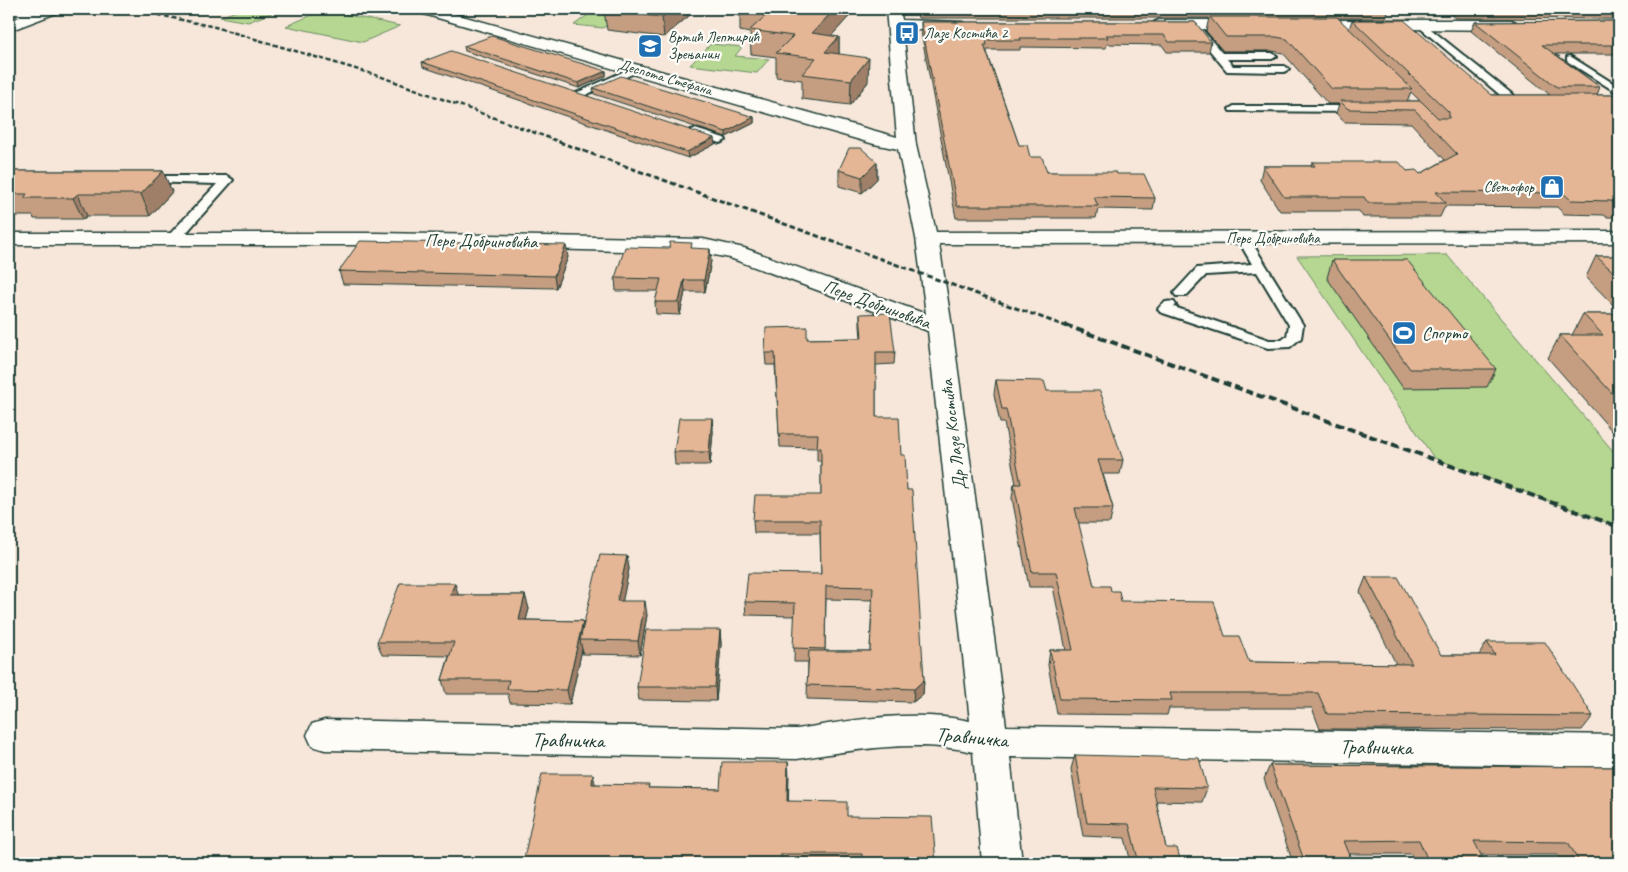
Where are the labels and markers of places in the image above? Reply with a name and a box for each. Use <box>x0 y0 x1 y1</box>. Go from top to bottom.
bus stop icon: Лазе Костића 2 <box>894 20 920 46</box>
place label: Лазе Костића 2 <box>924 24 1009 43</box>
place label: Вртић Лептирић Зрењанин <box>668 28 759 64</box>
school or university icon: Вртић Лептирић Зрењанин <box>637 33 663 59</box>
shop icon: Светофор <box>1539 174 1565 200</box>
place label: Светофор <box>1484 178 1535 197</box>
sports icon: Спорто <box>1391 320 1417 346</box>
place label: Спорто <box>1422 322 1469 344</box>

